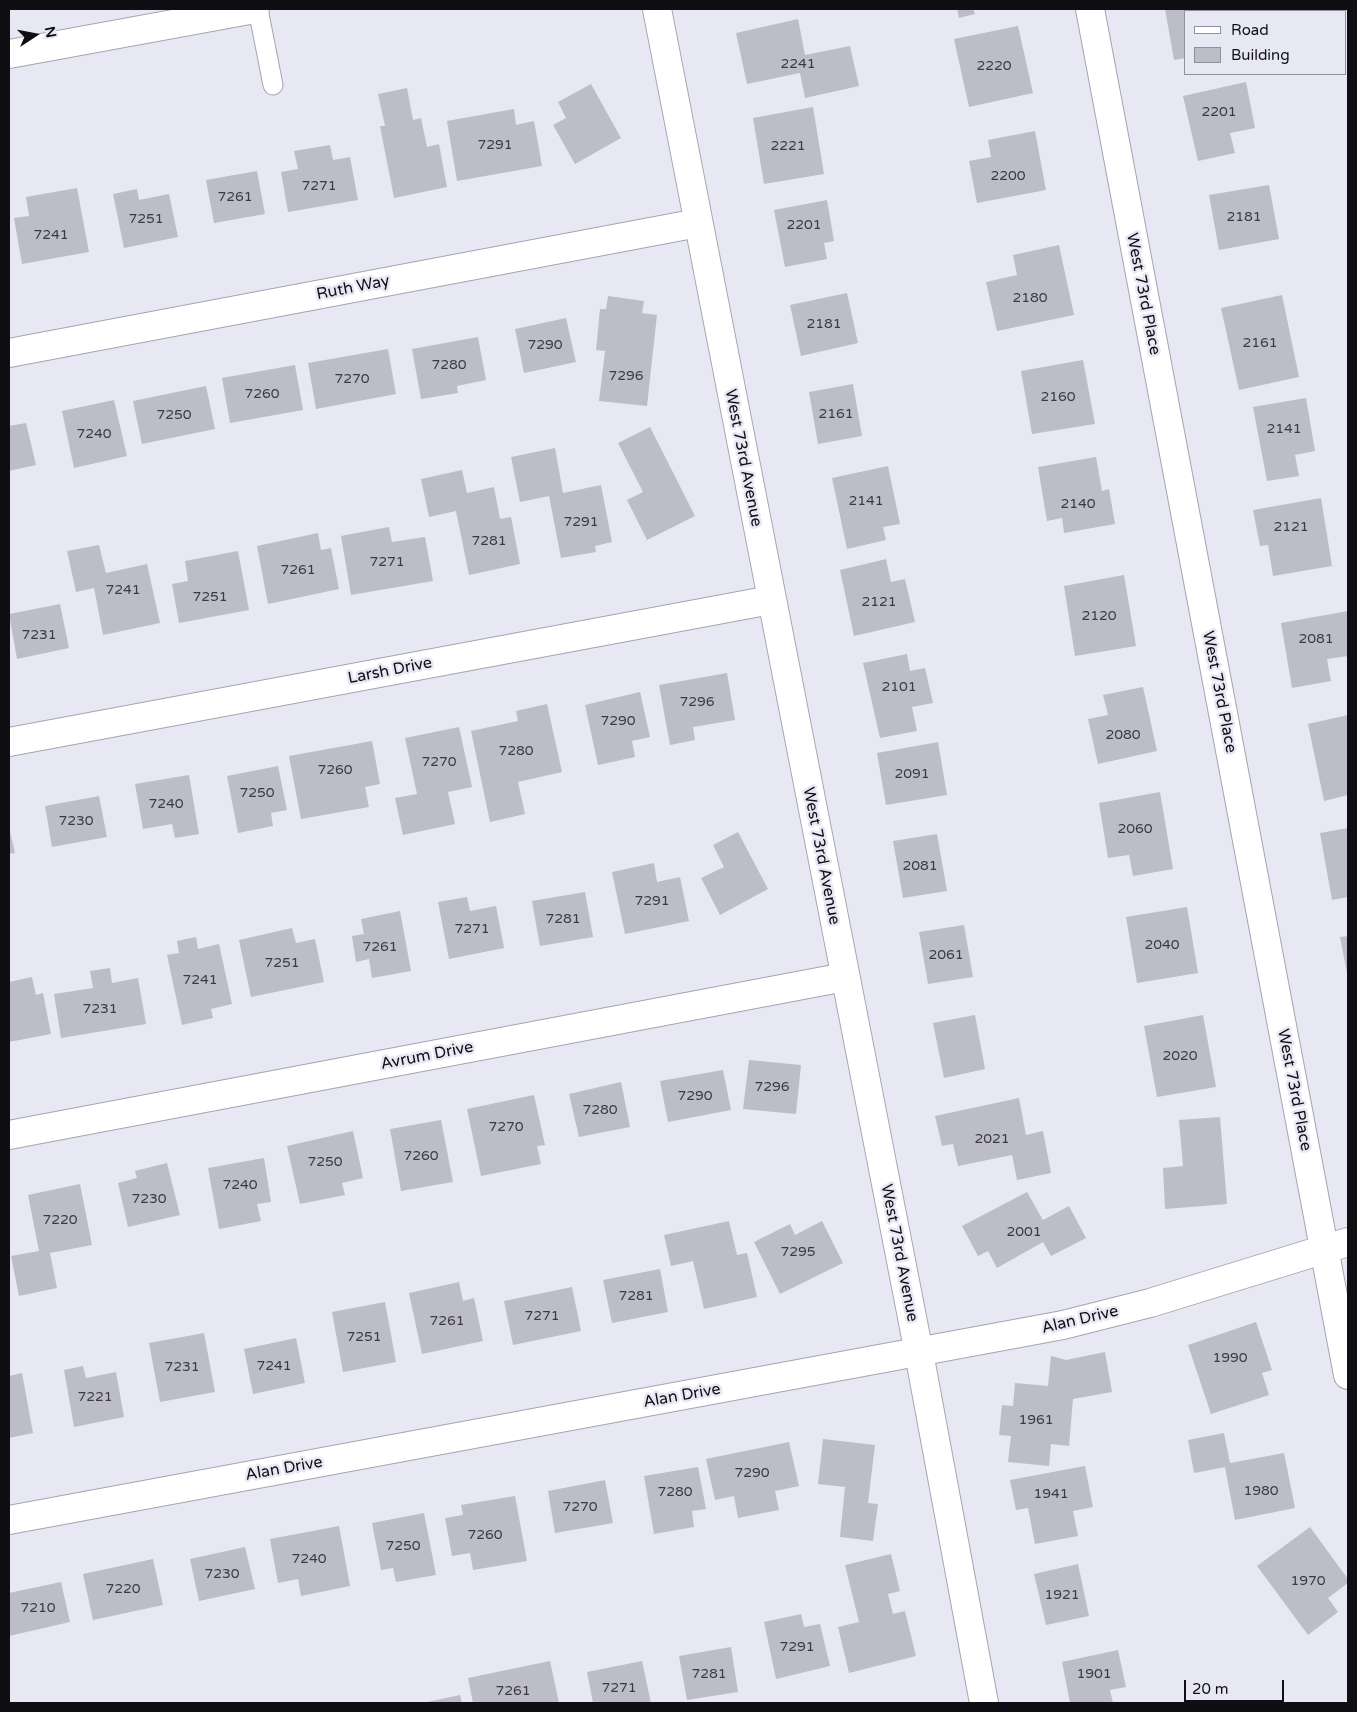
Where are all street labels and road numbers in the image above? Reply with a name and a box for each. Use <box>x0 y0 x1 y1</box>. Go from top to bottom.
street label: West 73rd Place <box>1122 231 1164 357</box>
street label: Ruth Way <box>315 272 391 304</box>
street label: West 73rd Avenue <box>720 388 766 528</box>
street label: West 73rd Place <box>1198 629 1240 755</box>
street label: Larsh Drive <box>346 653 434 689</box>
street label: West 73rd Avenue <box>798 786 844 926</box>
street label: West 73rd Place <box>1273 1027 1315 1153</box>
street label: Avrum Drive <box>379 1038 475 1074</box>
street label: West 73rd Avenue <box>876 1183 922 1323</box>
street label: Alan Drive <box>1040 1302 1120 1338</box>
street label: Alan Drive <box>642 1380 722 1412</box>
street label: Alan Drive <box>244 1453 324 1485</box>

